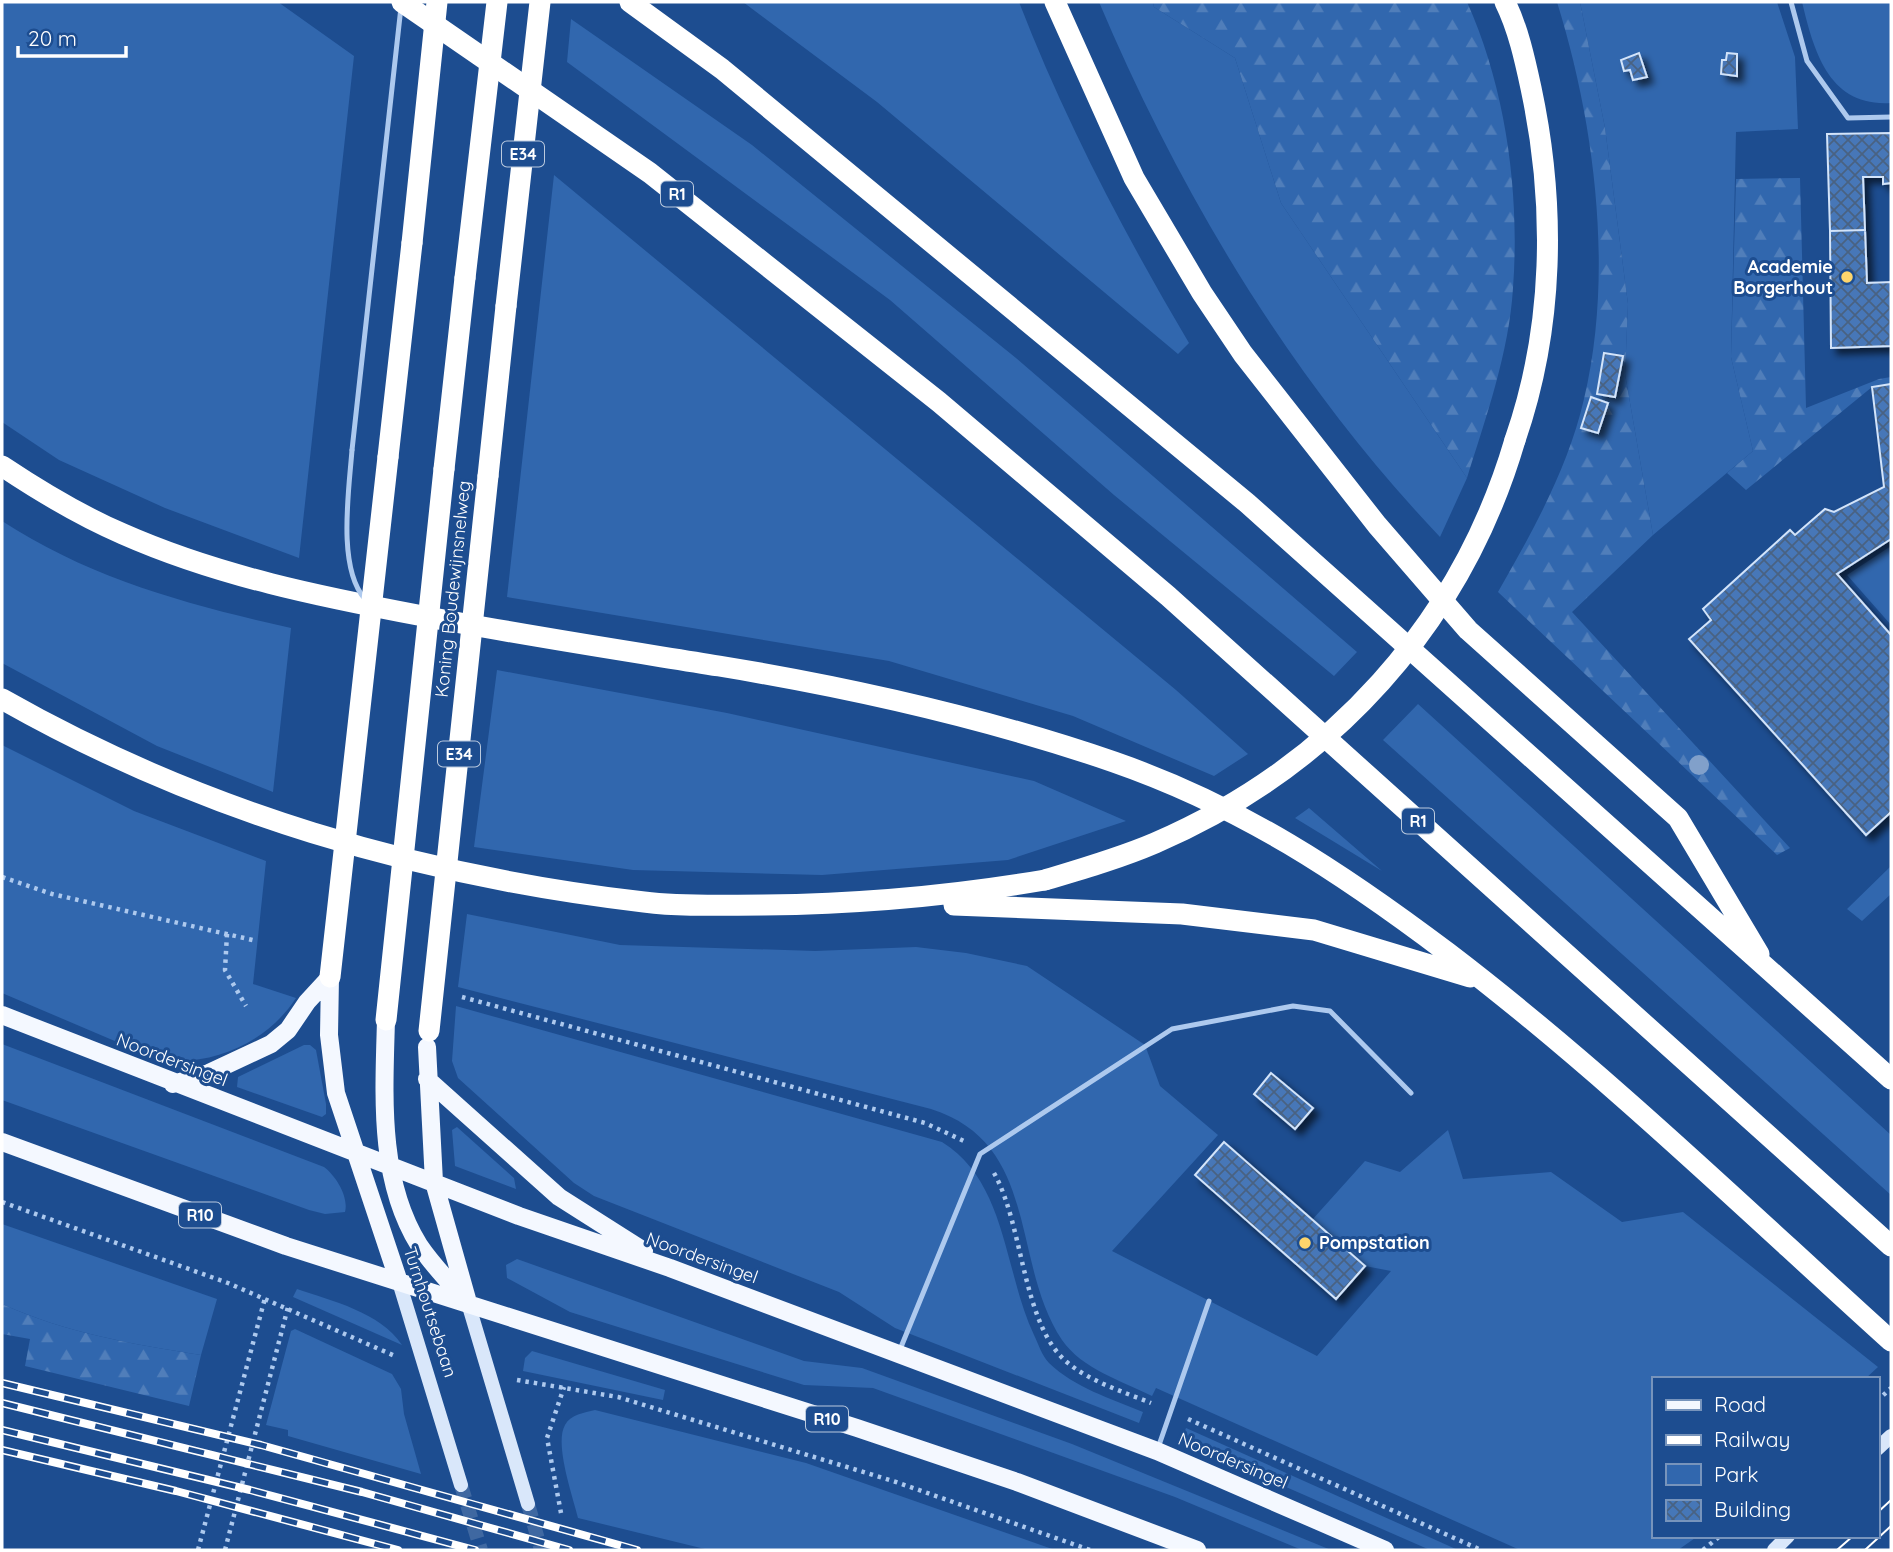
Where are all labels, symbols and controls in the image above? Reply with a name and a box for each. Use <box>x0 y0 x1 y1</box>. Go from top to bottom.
scale bar <box>18 14 126 58</box>
text: 20 m <box>28 25 77 51</box>
road number: E34 <box>502 142 544 166</box>
road number: R1 <box>661 182 693 206</box>
place label: Academie Borgerhout <box>1733 255 1833 299</box>
marker: Academie Borgerhout <box>1839 269 1855 285</box>
street label: Koning Boudewijnsnelweg <box>430 479 475 698</box>
road number: E34 <box>438 741 480 766</box>
road number: R1 <box>1402 808 1434 834</box>
street label: Noordersingel <box>113 1028 231 1091</box>
road number: R10 <box>179 1203 221 1228</box>
street label: Noordersingel <box>643 1227 761 1288</box>
place label: Pompstation <box>1319 1231 1430 1254</box>
marker: Pompstation <box>1297 1235 1313 1251</box>
street label: Turnhoutsebaan <box>399 1244 462 1380</box>
legend <box>1652 1377 1879 1538</box>
text: Road <box>1714 1391 1766 1417</box>
road number: R10 <box>806 1406 848 1432</box>
text: Railway <box>1714 1426 1790 1452</box>
street label: Noordersingel <box>1175 1427 1292 1494</box>
text: Park <box>1714 1461 1758 1487</box>
text: Building <box>1714 1496 1791 1522</box>

